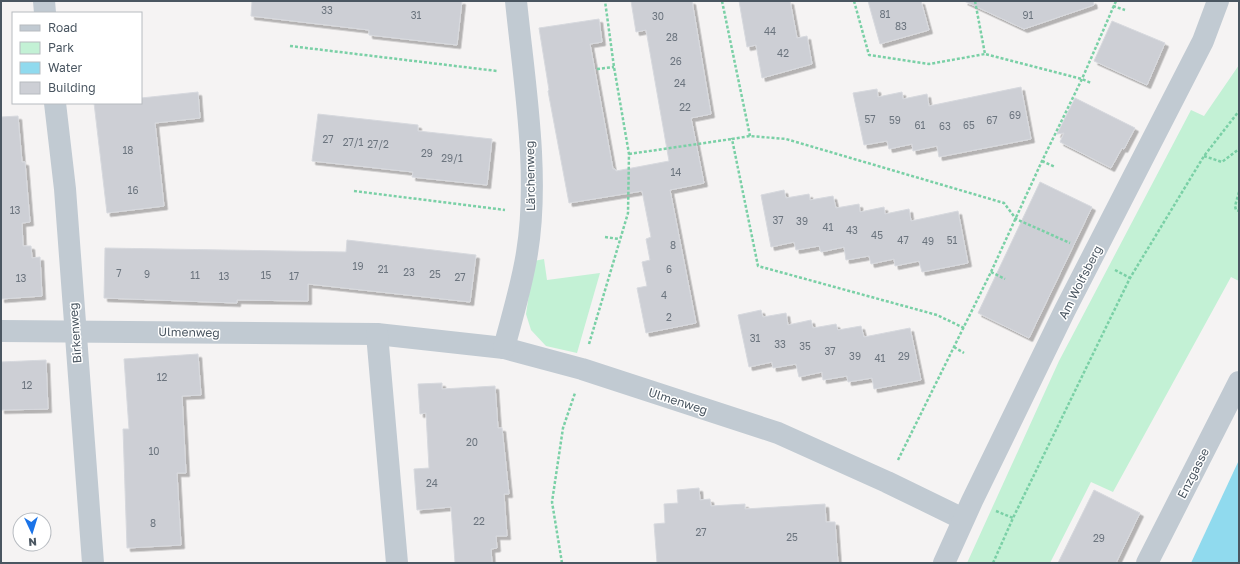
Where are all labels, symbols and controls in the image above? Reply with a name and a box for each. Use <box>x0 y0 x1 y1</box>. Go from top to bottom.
house number: 33 <box>321 4 333 16</box>
house number: 81 <box>880 8 891 20</box>
house number: 31 <box>411 9 421 21</box>
house number: 91 <box>1023 9 1034 21</box>
house number: 30 <box>652 10 664 22</box>
legend <box>12 12 142 104</box>
text: Road <box>48 20 77 35</box>
house number: 83 <box>895 20 907 32</box>
house number: 44 <box>764 25 776 37</box>
house number: 28 <box>666 31 678 43</box>
text: Park <box>48 40 74 55</box>
house number: 42 <box>777 47 789 59</box>
house number: 26 <box>670 55 682 67</box>
text: Water <box>48 60 82 75</box>
house number: 24 <box>674 77 686 89</box>
text: Building <box>48 80 96 95</box>
house number: 22 <box>679 101 691 113</box>
house number: 69 <box>1009 109 1021 121</box>
house number: 57 <box>864 113 876 125</box>
house number: 59 <box>889 114 901 126</box>
house number: 67 <box>986 114 998 126</box>
house number: 61 <box>915 119 926 131</box>
house number: 65 <box>963 119 975 131</box>
house number: 63 <box>939 120 951 132</box>
house number: 27 <box>322 133 334 145</box>
house number: 27/1 <box>343 136 364 148</box>
house number: 27/2 <box>367 138 389 150</box>
street label: Lärchenweg <box>522 141 538 211</box>
house number: 18 <box>123 144 133 156</box>
house number: 29 <box>421 147 433 159</box>
house number: 29/1 <box>441 152 463 164</box>
house number: 14 <box>671 166 681 178</box>
house number: 16 <box>128 184 138 196</box>
house number: 13 <box>10 204 20 216</box>
house number: 37 <box>772 214 784 226</box>
house number: 39 <box>796 215 808 227</box>
house number: 41 <box>823 221 834 233</box>
house number: 43 <box>846 224 858 236</box>
house number: 45 <box>871 229 883 241</box>
house number: 47 <box>897 234 909 246</box>
house number: 51 <box>947 234 957 246</box>
house number: 49 <box>922 235 934 247</box>
house number: 8 <box>670 239 676 251</box>
street label: Am Wolfsberg <box>1055 243 1105 321</box>
house number: 19 <box>353 260 363 272</box>
house number: 21 <box>378 263 388 275</box>
house number: 6 <box>666 263 672 275</box>
house number: 23 <box>403 266 415 278</box>
house number: 7 <box>116 267 122 279</box>
house number: 9 <box>144 268 150 280</box>
house number: 25 <box>429 268 441 280</box>
house number: 11 <box>190 269 200 281</box>
house number: 15 <box>261 269 272 281</box>
house number: 13 <box>219 270 229 282</box>
house number: 17 <box>289 270 299 282</box>
house number: 27 <box>454 271 466 283</box>
house number: 13 <box>16 272 26 284</box>
house number: 4 <box>661 289 667 301</box>
street label: Birkenweg <box>65 302 85 364</box>
house number: 2 <box>666 311 672 323</box>
street label: Ulmenweg <box>158 324 220 340</box>
house number: 31 <box>750 332 760 344</box>
house number: 33 <box>774 338 786 350</box>
house number: 35 <box>799 340 811 352</box>
house number: 37 <box>824 345 836 357</box>
house number: 39 <box>849 350 861 362</box>
house number: 29 <box>898 350 910 362</box>
house number: 41 <box>875 352 886 364</box>
house number: 12 <box>157 371 168 383</box>
house number: 12 <box>22 379 33 391</box>
street label: Ulmenweg <box>646 384 710 418</box>
house number: 20 <box>466 436 478 448</box>
house number: 10 <box>148 445 160 457</box>
street label: Enzgasse <box>1174 445 1212 501</box>
house number: 24 <box>426 477 438 489</box>
north arrow <box>12 512 52 552</box>
house number: 22 <box>473 515 485 527</box>
house number: 8 <box>150 517 156 529</box>
house number: 27 <box>695 526 707 538</box>
house number: 25 <box>786 531 798 543</box>
house number: 29 <box>1093 532 1105 544</box>
text: N <box>28 536 37 549</box>

